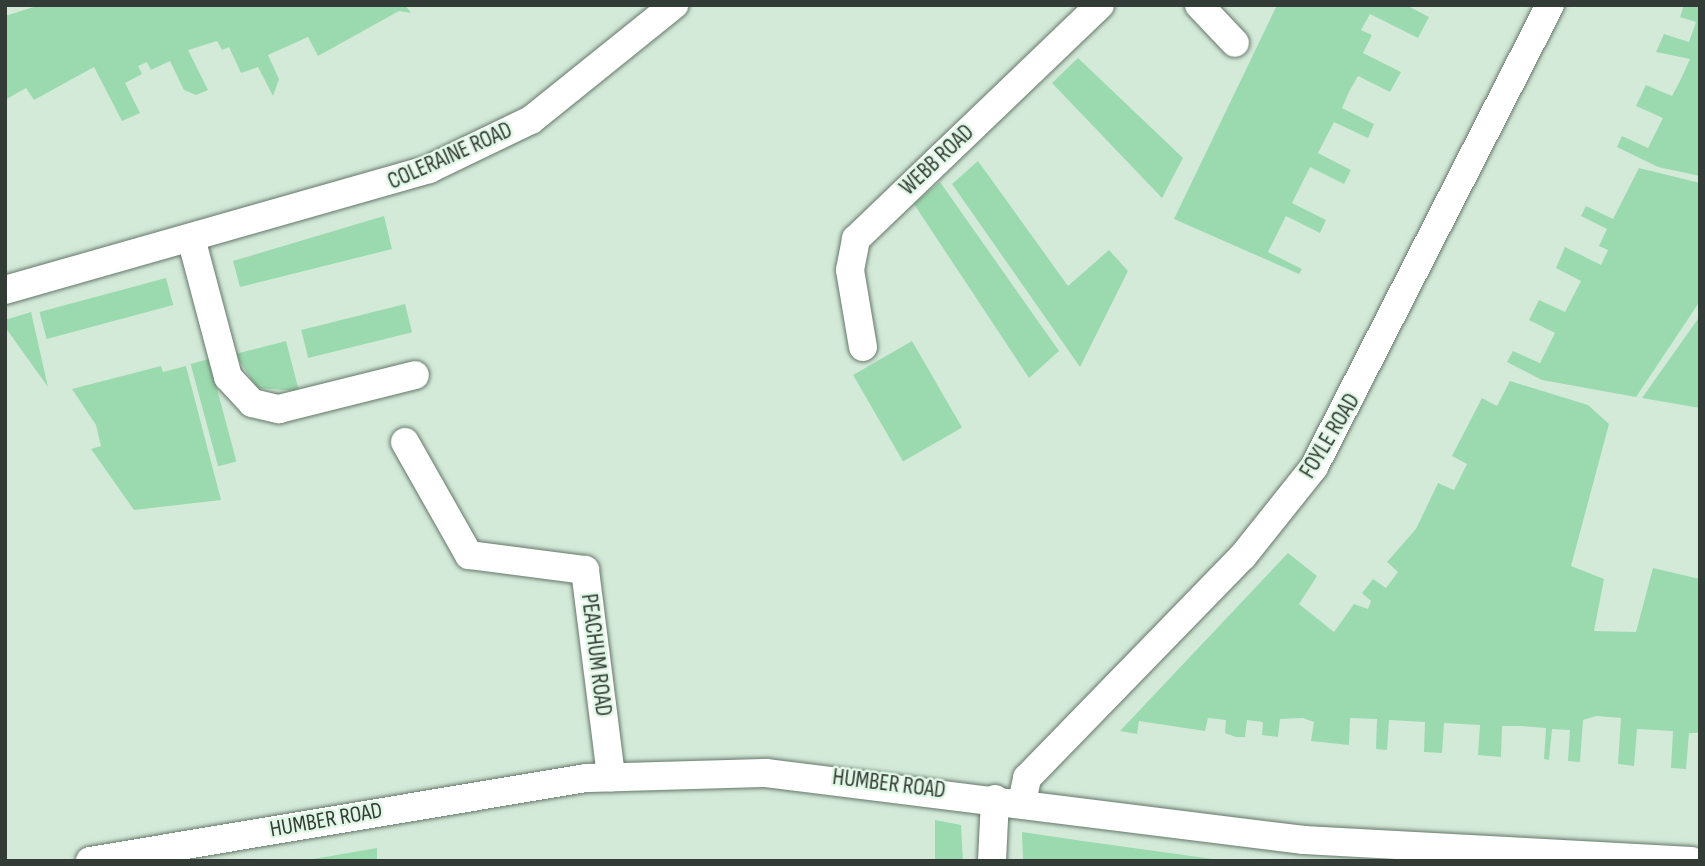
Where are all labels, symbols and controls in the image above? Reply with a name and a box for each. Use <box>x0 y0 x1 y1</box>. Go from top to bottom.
street label: COLERAINE ROAD <box>384 116 516 196</box>
street label: WEBB ROAD <box>894 119 980 201</box>
street label: FOYLE ROAD <box>1294 389 1366 483</box>
street label: PEACHUM ROAD <box>575 592 617 718</box>
street label: HUMBER ROAD <box>831 763 947 805</box>
street label: HUMBER ROAD <box>268 797 384 843</box>

